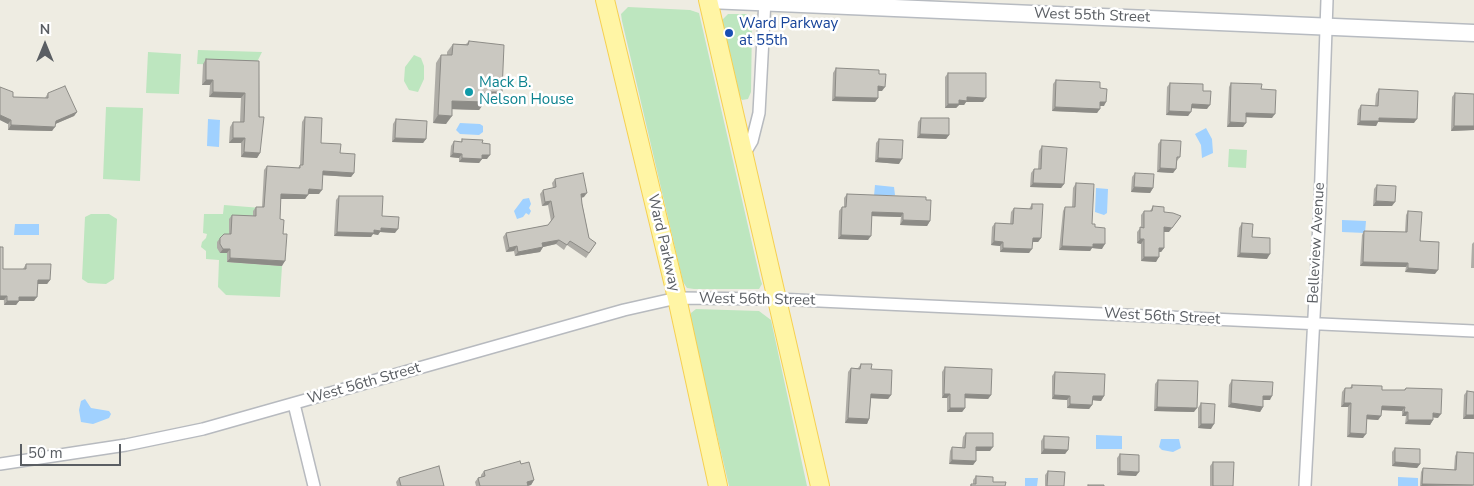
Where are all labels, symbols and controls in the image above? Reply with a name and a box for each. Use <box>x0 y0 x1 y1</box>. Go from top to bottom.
street label: West 55th Street <box>1034 5 1150 27</box>
place label: Ward Parkway at 55th <box>739 15 838 50</box>
north arrow <box>20 20 70 70</box>
text: N <box>40 20 50 39</box>
marker: Ward Parkway at 55th <box>723 27 735 39</box>
place label: Mack B. Nelson House <box>479 74 574 109</box>
marker: Mack B. Nelson House <box>463 86 475 98</box>
street label: Belleview Avenue <box>1305 182 1329 304</box>
street label: Ward Parkway <box>643 193 683 293</box>
street label: West 56th Street <box>699 290 815 310</box>
street label: West 56th Street <box>1103 305 1221 329</box>
street label: West 56th Street <box>306 359 422 409</box>
scale bar <box>22 434 124 466</box>
text: 50 m <box>28 443 63 463</box>

